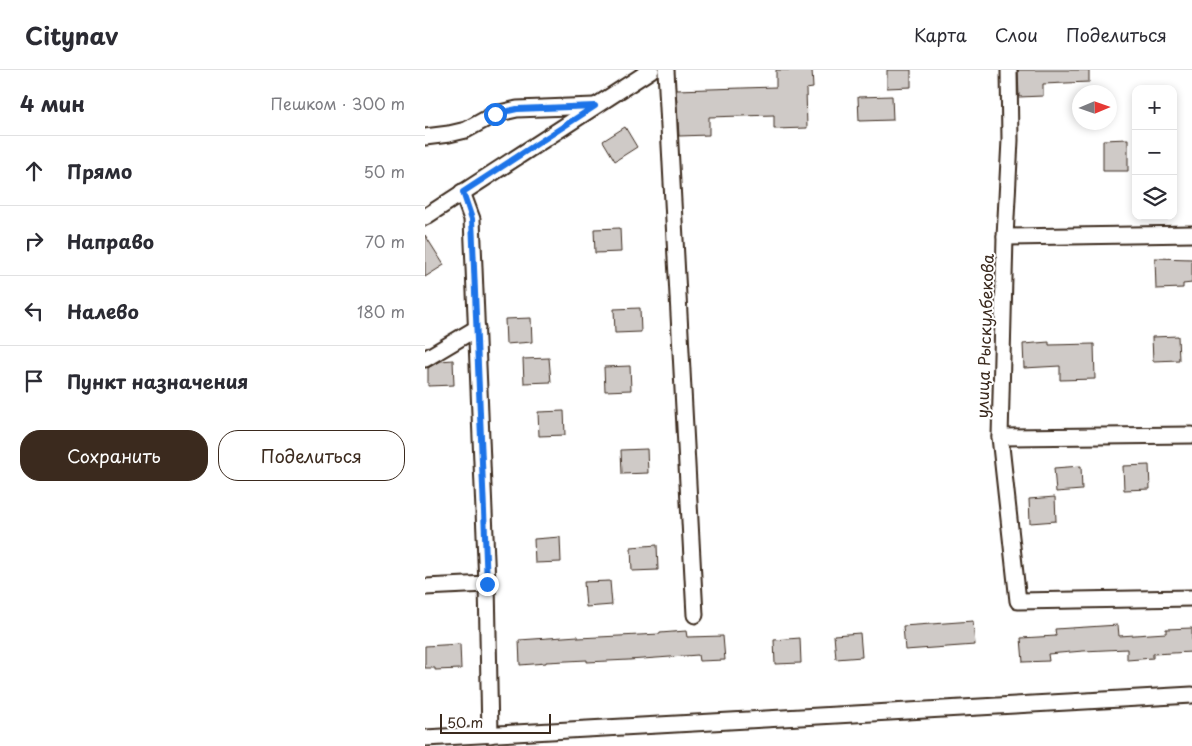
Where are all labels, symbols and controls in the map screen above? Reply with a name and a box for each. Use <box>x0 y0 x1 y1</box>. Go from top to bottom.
text: Citynav <box>25 17 118 53</box>
text: Карта <box>914 21 967 48</box>
text: Слои <box>995 21 1038 48</box>
text: Поделиться <box>1066 21 1167 48</box>
north arrow <box>1072 85 1117 130</box>
map controls <box>1132 85 1177 220</box>
button: + <box>1132 85 1177 130</box>
text: 4 мин <box>20 87 85 119</box>
text: Пешком · 300 m <box>271 91 405 115</box>
route start <box>484 103 507 126</box>
button: − <box>1132 130 1177 175</box>
icon: ahead <box>20 157 48 185</box>
text: Прямо <box>67 157 132 185</box>
text: 50 m <box>364 159 405 183</box>
button: layers <box>1132 175 1177 220</box>
icon: right <box>20 227 48 255</box>
text: Направо <box>67 227 154 255</box>
text: 70 m <box>365 229 405 253</box>
street label: улица Рыскулбекова <box>969 253 999 419</box>
icon: left <box>20 297 48 325</box>
text: Налево <box>67 297 139 325</box>
text: 180 m <box>357 299 405 323</box>
icon: arrive <box>20 367 48 395</box>
text: Пункт назначения <box>67 367 248 395</box>
button: Сохранить <box>20 430 208 481</box>
button: Поделиться <box>218 430 405 481</box>
route end <box>476 573 499 596</box>
scale bar <box>440 711 551 734</box>
text: 50 m <box>447 712 483 733</box>

